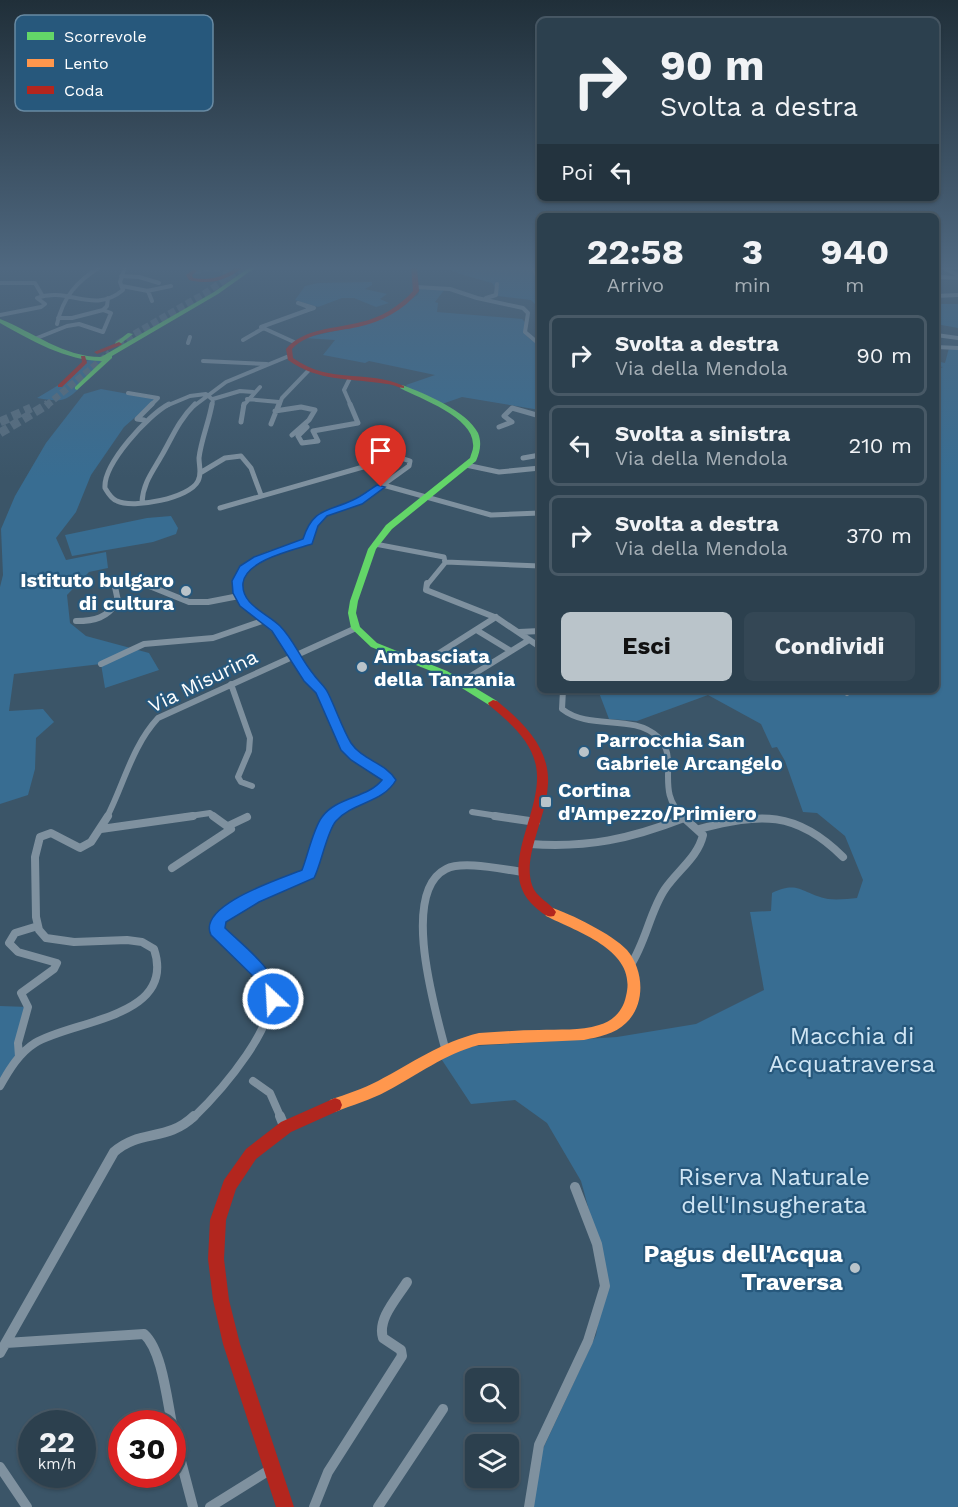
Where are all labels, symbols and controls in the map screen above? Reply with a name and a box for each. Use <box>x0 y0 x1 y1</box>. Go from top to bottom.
legend <box>15 15 213 111</box>
text: Scorrevole <box>64 27 147 46</box>
text: 90 m <box>660 41 764 90</box>
icon: right <box>561 42 639 120</box>
text: Lento <box>64 54 109 73</box>
text: Coda <box>64 81 104 100</box>
text: Svolta a destra <box>660 91 858 123</box>
icon: left <box>605 156 638 189</box>
text: Poi <box>561 160 593 185</box>
text: 22:58 <box>587 231 684 273</box>
text: 3 <box>742 231 763 273</box>
text: 940 <box>821 231 889 273</box>
text: Arrivo <box>607 273 664 297</box>
text: min <box>734 273 771 297</box>
text: m <box>845 273 864 297</box>
text: Svolta a destra <box>615 331 779 356</box>
icon: right <box>564 339 597 372</box>
text: 90 m <box>856 343 912 368</box>
text: Via della Mendola <box>615 356 788 380</box>
text: Svolta a sinistra <box>615 421 790 446</box>
pin <box>355 425 406 487</box>
icon: left <box>564 429 597 462</box>
text: 210 m <box>848 433 912 458</box>
icon: arrive <box>364 434 397 467</box>
text: Via della Mendola <box>615 446 788 470</box>
text: Svolta a destra <box>615 511 779 536</box>
icon: right <box>564 519 597 552</box>
text: 370 m <box>846 523 912 548</box>
text: Via della Mendola <box>615 536 788 560</box>
place label: Istituto bulgaro di cultura <box>20 568 174 615</box>
marker: Istituto bulgaro di cultura <box>179 584 193 598</box>
button: Esci <box>561 612 732 681</box>
button: Condividi <box>744 612 915 681</box>
street label: Via Misurina <box>145 644 261 718</box>
place label: Ambasciata della Tanzania <box>374 644 516 691</box>
marker: Ambasciata della Tanzania <box>355 660 369 674</box>
place label: Parrocchia San Gabriele Arcangelo <box>596 728 783 775</box>
marker: Parrocchia San Gabriele Arcangelo <box>577 745 591 759</box>
place label: Cortina d'Ampezzo/Primiero <box>558 778 757 825</box>
marker: Cortina d'Ampezzo/Primiero <box>539 795 553 809</box>
position arrow <box>241 967 305 1031</box>
park label: Macchia di Acquatraversa <box>769 1022 935 1078</box>
park label: Riserva Naturale dell'Insugherata <box>678 1163 870 1219</box>
place label: Pagus dell'Acqua Traversa <box>643 1240 843 1296</box>
marker: Pagus dell'Acqua Traversa <box>848 1261 862 1275</box>
map controls <box>465 1368 519 1488</box>
button: search <box>465 1368 519 1422</box>
speed limit sign: 30 <box>108 1410 186 1488</box>
text: 22 <box>39 1424 75 1459</box>
button: layers <box>465 1434 519 1488</box>
text: km/h <box>38 1455 76 1473</box>

